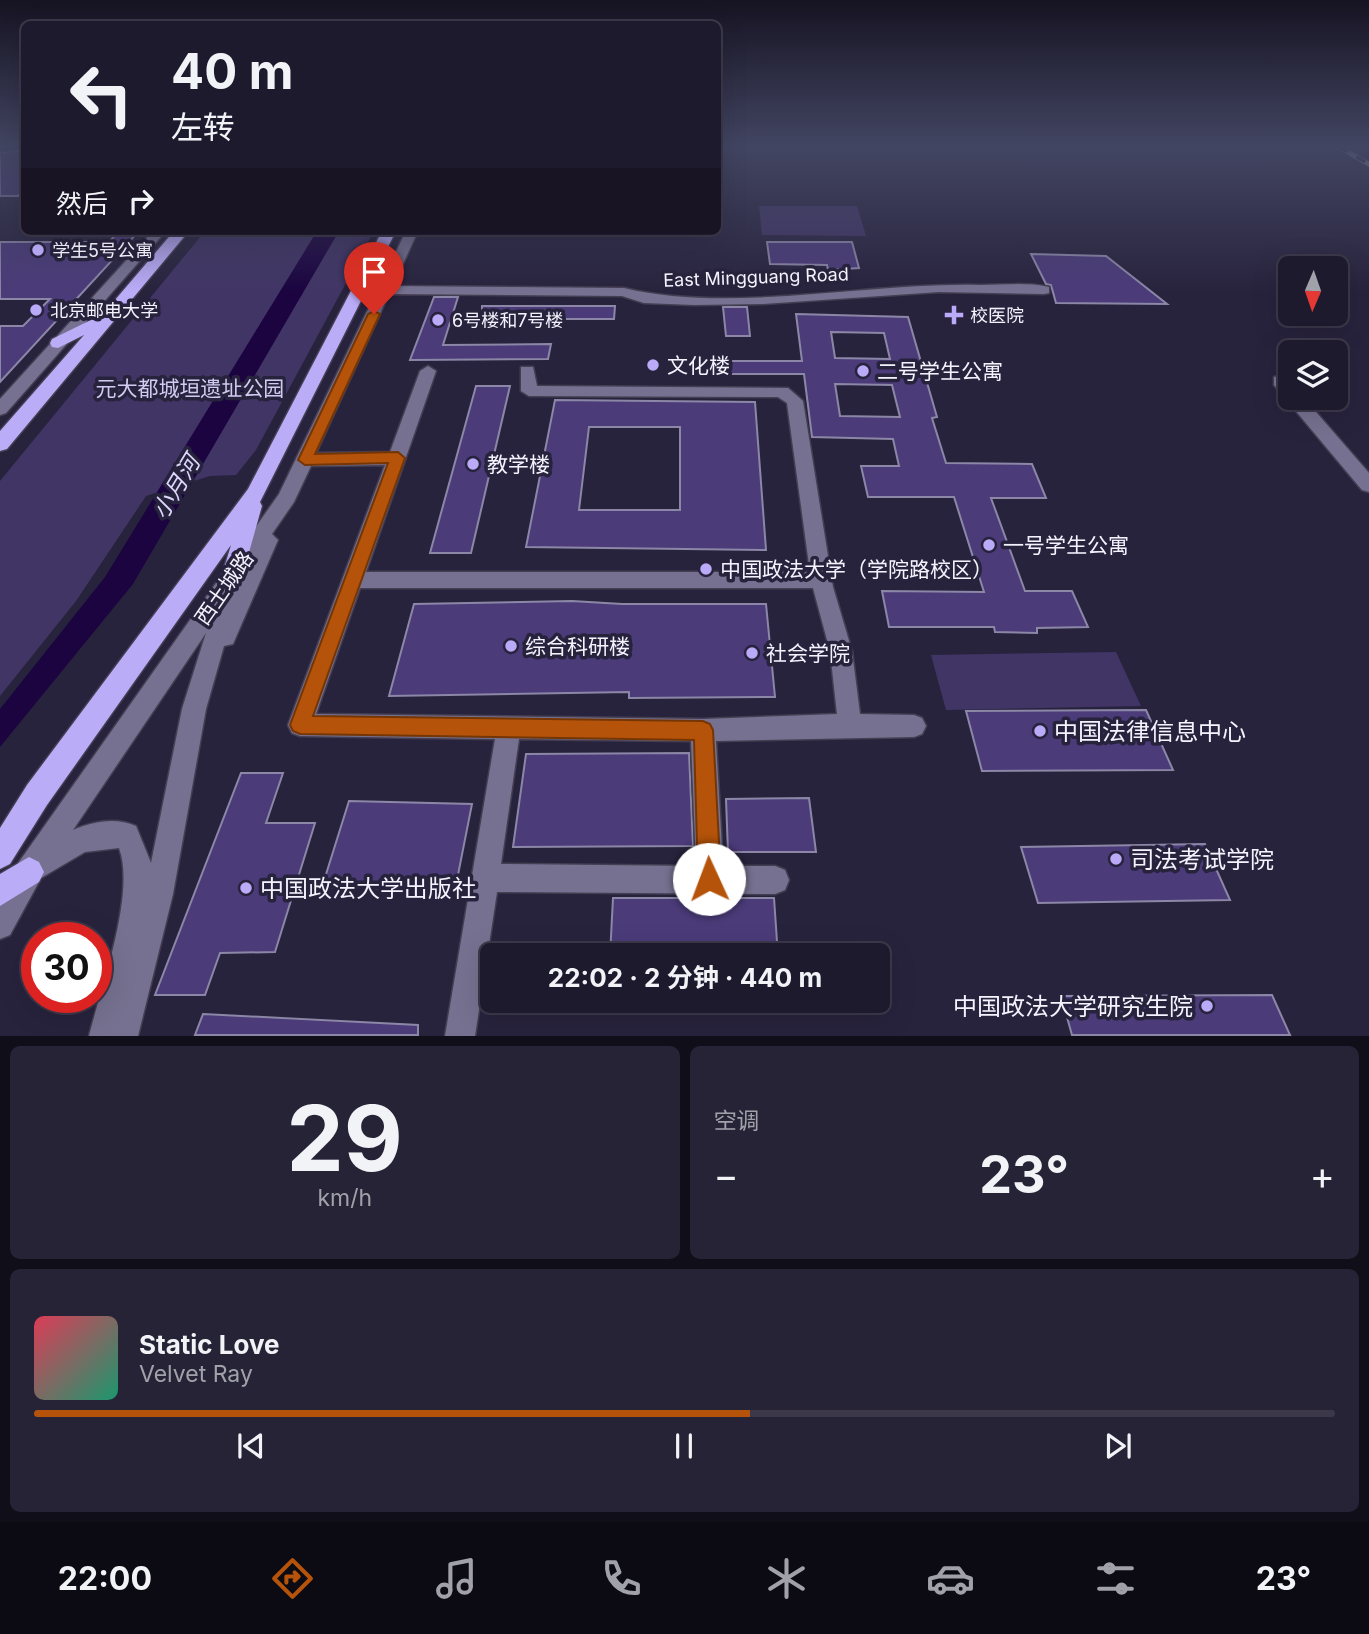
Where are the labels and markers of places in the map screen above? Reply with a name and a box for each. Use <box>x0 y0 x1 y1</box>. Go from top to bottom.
place label: 学生5号公寓 <box>52 240 153 261</box>
marker: 学生5号公寓 <box>30 242 46 258</box>
pin <box>344 242 404 314</box>
place label: 北京邮电大学 <box>50 300 158 321</box>
marker: 北京邮电大学 <box>28 302 44 318</box>
marker: 校医院 <box>944 305 964 325</box>
place label: 校医院 <box>970 305 1024 326</box>
place label: 6号楼和7号楼 <box>452 310 563 331</box>
marker: 6号楼和7号楼 <box>430 312 446 328</box>
place label: 文化楼 <box>667 353 730 378</box>
marker: 文化楼 <box>645 357 661 373</box>
place label: 二号学生公寓 <box>877 359 1003 384</box>
marker: 二号学生公寓 <box>855 363 871 379</box>
place label: 教学楼 <box>487 452 550 477</box>
marker: 教学楼 <box>465 456 481 472</box>
place label: 一号学生公寓 <box>1003 533 1129 558</box>
marker: 一号学生公寓 <box>981 537 997 553</box>
place label: 中国政法大学（学院路校区） <box>720 557 993 582</box>
marker: 中国政法大学（学院路校区） <box>698 561 714 577</box>
place label: 综合科研楼 <box>525 634 630 659</box>
marker: 综合科研楼 <box>503 638 519 654</box>
place label: 社会学院 <box>766 641 850 666</box>
marker: 社会学院 <box>744 645 760 661</box>
place label: 中国法律信息中心 <box>1054 717 1246 746</box>
marker: 中国法律信息中心 <box>1032 723 1048 739</box>
place label: 司法考试学院 <box>1130 845 1274 874</box>
marker: 司法考试学院 <box>1108 851 1124 867</box>
place label: 中国政法大学出版社 <box>260 874 476 903</box>
marker: 中国政法大学出版社 <box>238 880 254 896</box>
place label: 中国政法大学研究生院 <box>953 992 1193 1021</box>
marker: 中国政法大学研究生院 <box>1199 998 1215 1014</box>

